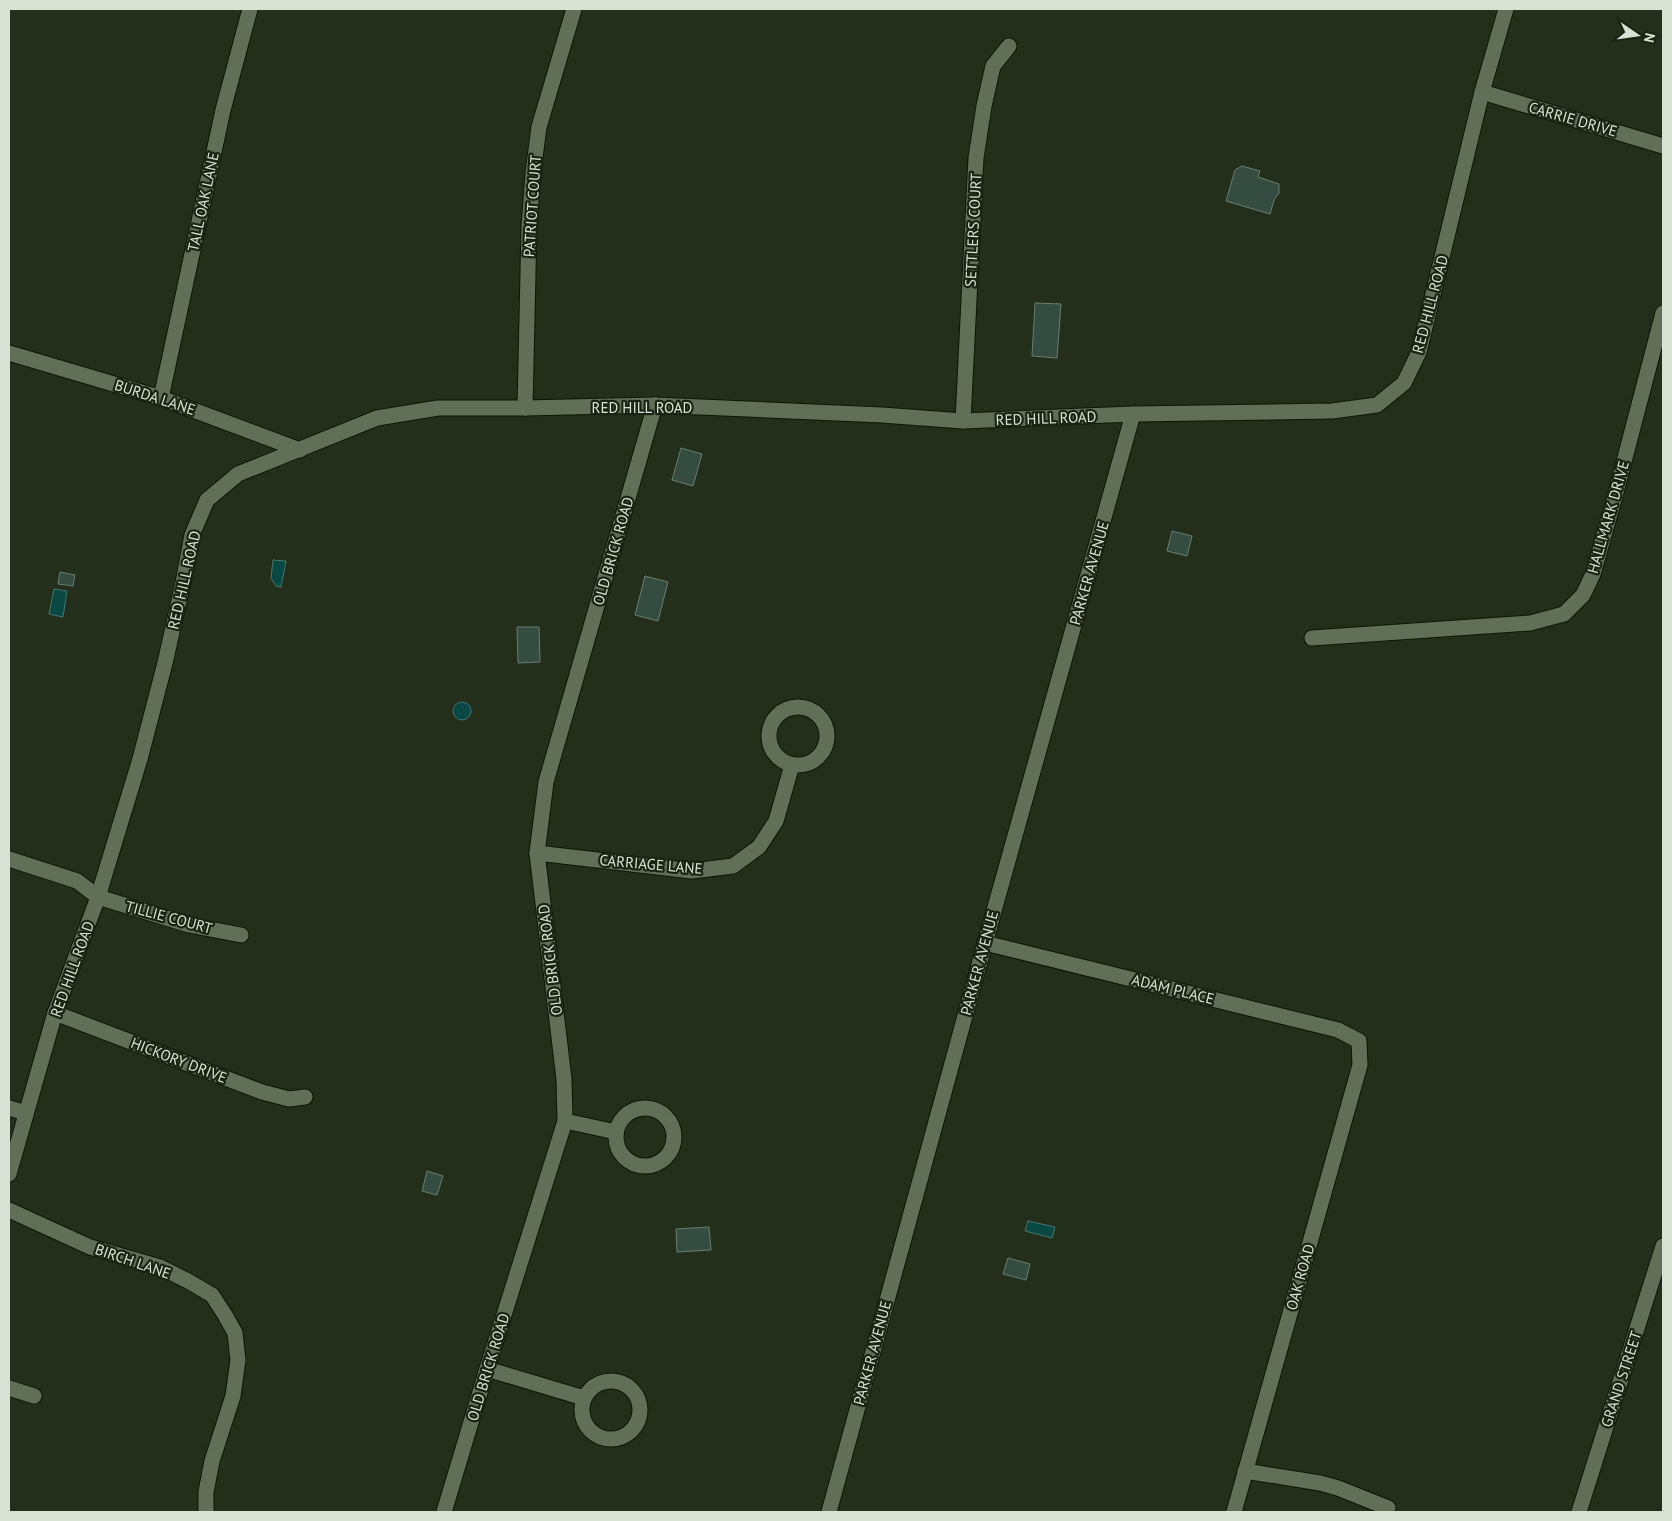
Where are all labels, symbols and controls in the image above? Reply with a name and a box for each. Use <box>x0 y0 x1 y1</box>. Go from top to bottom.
north arrow <box>1612 10 1662 60</box>
text: N <box>1640 31 1659 44</box>
street label: CARRIE DRIVE <box>1527 97 1619 141</box>
street label: TALL OAK LANE <box>183 151 223 253</box>
street label: PATRIOT COURT <box>519 153 545 258</box>
street label: SETTLERS COURT <box>961 172 986 288</box>
street label: RED HILL ROAD <box>1408 253 1452 355</box>
street label: BURDA LANE <box>112 375 198 419</box>
street label: RED HILL ROAD <box>592 398 692 417</box>
street label: RED HILL ROAD <box>995 407 1097 429</box>
street label: HALLMARK DRIVE <box>1583 458 1633 576</box>
street label: OLD BRICK ROAD <box>588 495 638 607</box>
street label: PARKER AVENUE <box>1065 519 1113 627</box>
street label: RED HILL ROAD <box>163 529 205 631</box>
street label: CARRIAGE LANE <box>599 850 703 878</box>
street label: TILLIE COURT <box>123 896 215 938</box>
street label: OLD BRICK ROAD <box>534 903 566 1017</box>
street label: PARKER AVENUE <box>956 909 1002 1017</box>
street label: RED HILL ROAD <box>46 918 98 1020</box>
street label: ADAM PLACE <box>1130 970 1216 1008</box>
street label: HICKORY DRIVE <box>128 1033 230 1087</box>
street label: BIRCH LANE <box>93 1239 173 1283</box>
street label: OAK ROAD <box>1281 1242 1319 1312</box>
street label: PARKER AVENUE <box>849 1299 895 1407</box>
street label: OLD BRICK ROAD <box>463 1311 513 1423</box>
street label: GRAND STREET <box>1597 1328 1646 1430</box>

